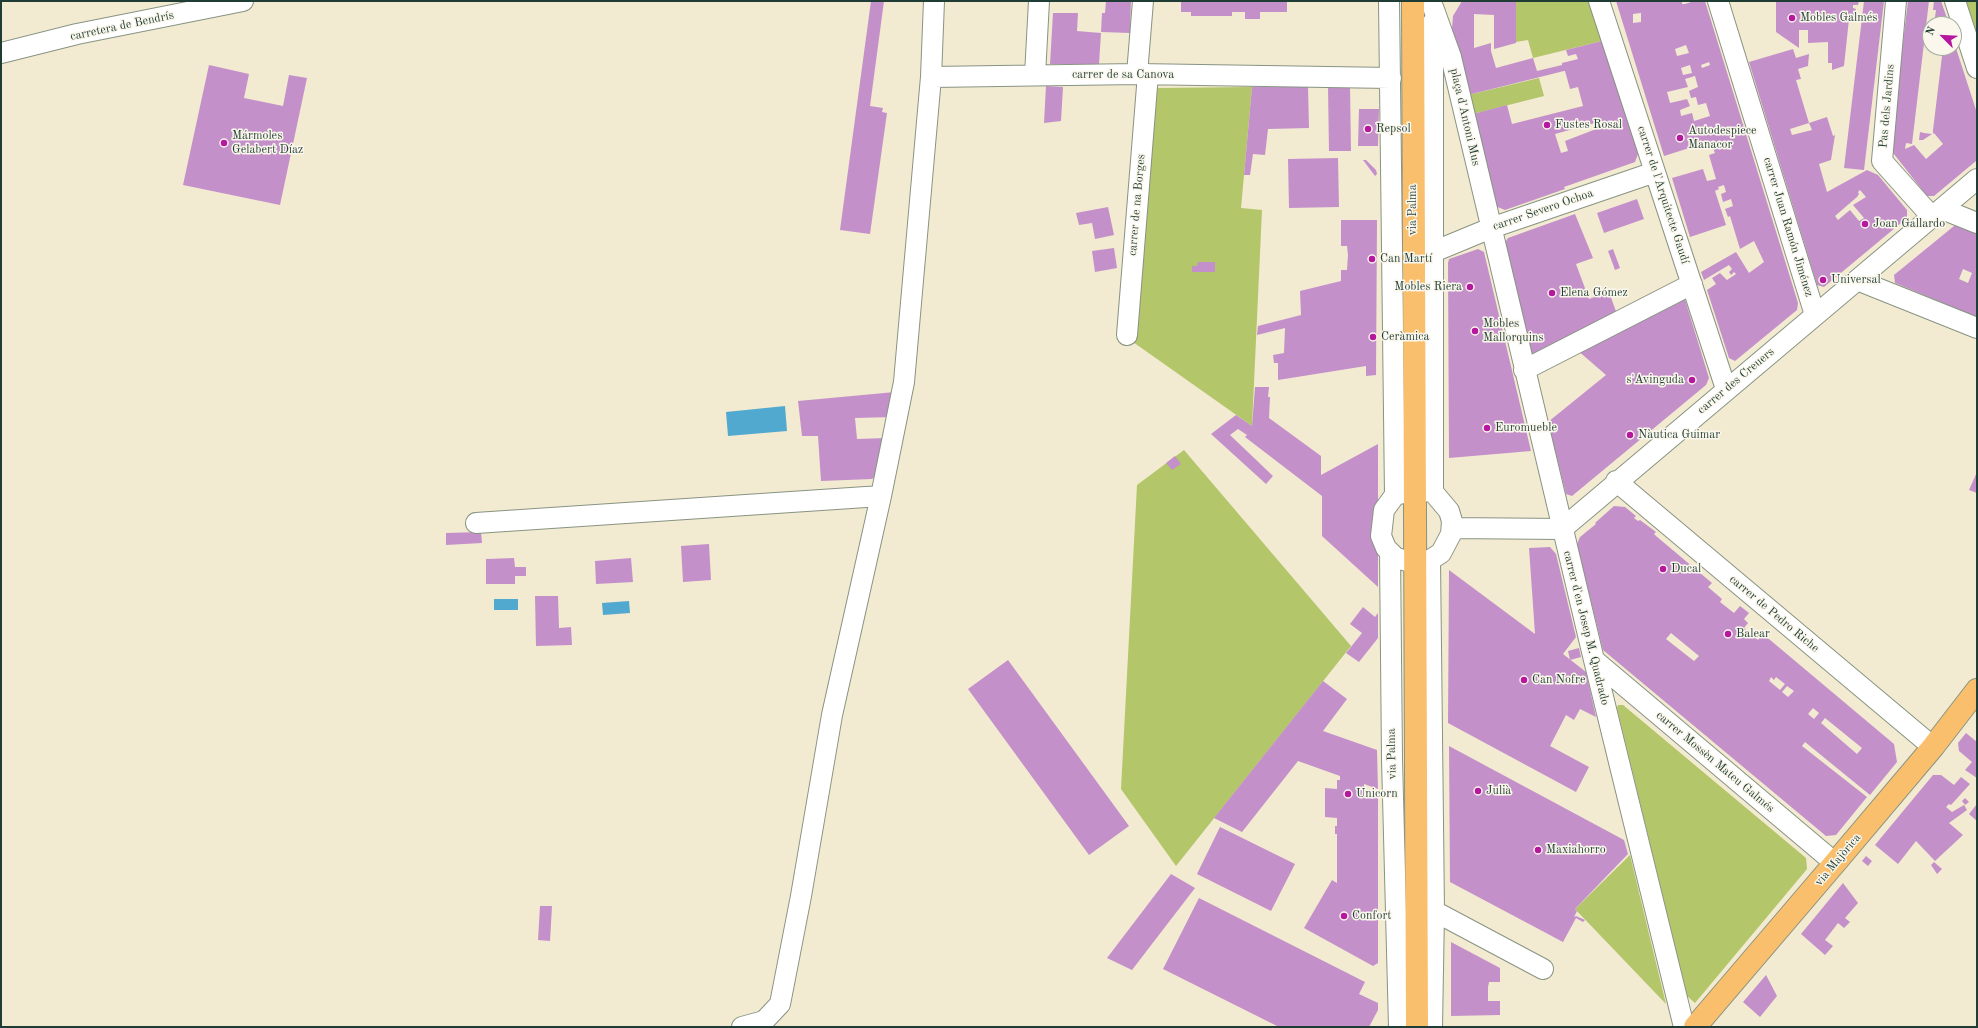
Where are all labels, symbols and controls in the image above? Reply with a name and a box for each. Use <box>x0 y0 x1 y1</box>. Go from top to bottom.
street label: carretera de Bendrís <box>69 8 175 44</box>
place label: Mobles Galmés <box>1800 11 1878 25</box>
marker: Mobles Galmés <box>1787 13 1797 23</box>
north arrow <box>1922 16 1962 56</box>
text: N <box>1925 25 1938 37</box>
street label: Pas dels Jardins <box>1876 63 1898 149</box>
street label: plaça d'Antoni Mus <box>1447 67 1483 167</box>
street label: carrer de sa Canova <box>1072 68 1174 82</box>
place label: Fustes Rosal <box>1555 118 1622 132</box>
marker: Fustes Rosal <box>1542 120 1552 130</box>
place label: Repsol <box>1376 122 1411 136</box>
marker: Repsol <box>1363 124 1373 134</box>
street label: carrer de l'Arquitecte Gaudí <box>1634 124 1692 266</box>
place label: Autodespiece Manacor <box>1688 124 1756 152</box>
place label: Mármoles Gelabert Díaz <box>232 129 303 157</box>
marker: Autodespiece Manacor <box>1675 133 1685 143</box>
marker: Mármoles Gelabert Díaz <box>219 138 229 148</box>
street label: carrer de na Borges <box>1125 154 1149 256</box>
street label: carrer Juan Ramón Jiménez <box>1760 155 1816 299</box>
street label: via Palma <box>1406 184 1420 236</box>
street label: carrer Severo Ochoa <box>1491 186 1595 234</box>
place label: Joan Gallardo <box>1873 217 1945 231</box>
marker: Joan Gallardo <box>1860 219 1870 229</box>
place label: Can Martí <box>1380 252 1432 266</box>
marker: Can Martí <box>1367 254 1377 264</box>
place label: Universal <box>1831 273 1881 287</box>
marker: Universal <box>1818 275 1828 285</box>
place label: Mobles Riera <box>1394 280 1462 294</box>
marker: Mobles Riera <box>1465 282 1475 292</box>
place label: Elena Gómez <box>1560 286 1628 300</box>
marker: Elena Gómez <box>1547 288 1557 298</box>
place label: Mobles Mallorquins <box>1483 317 1544 345</box>
marker: Mobles Mallorquins <box>1470 326 1480 336</box>
place label: Ceràmica <box>1381 330 1429 344</box>
marker: Ceràmica <box>1368 332 1378 342</box>
street label: carrer des Creuers <box>1695 345 1777 417</box>
place label: s'Avinguda <box>1626 373 1684 387</box>
marker: s'Avinguda <box>1687 375 1697 385</box>
place label: Euromueble <box>1495 421 1557 435</box>
marker: Euromueble <box>1482 423 1492 433</box>
place label: Nàutica Guimar <box>1638 428 1720 442</box>
marker: Nàutica Guimar <box>1625 430 1635 440</box>
street label: carrer d'en Josep M. Quadrado <box>1560 549 1612 707</box>
place label: Ducal <box>1671 562 1701 576</box>
marker: Ducal <box>1658 564 1668 574</box>
street label: carrer de Pedro Riche <box>1726 572 1822 656</box>
place label: Balear <box>1736 627 1770 641</box>
marker: Balear <box>1723 629 1733 639</box>
place label: Can Nofre <box>1532 673 1585 687</box>
marker: Can Nofre <box>1519 675 1529 685</box>
street label: carrer Mossèn Mateu Galmés <box>1653 708 1777 816</box>
street label: via Palma <box>1384 728 1400 780</box>
place label: Julià <box>1486 784 1511 798</box>
marker: Julià <box>1473 786 1483 796</box>
place label: Unicorn <box>1356 787 1398 801</box>
marker: Unicorn <box>1343 789 1353 799</box>
street label: via Majòrica <box>1812 831 1864 889</box>
place label: Maxiahorro <box>1546 843 1606 857</box>
marker: Maxiahorro <box>1533 845 1543 855</box>
place label: Confort <box>1352 909 1392 923</box>
marker: Confort <box>1339 911 1349 921</box>

